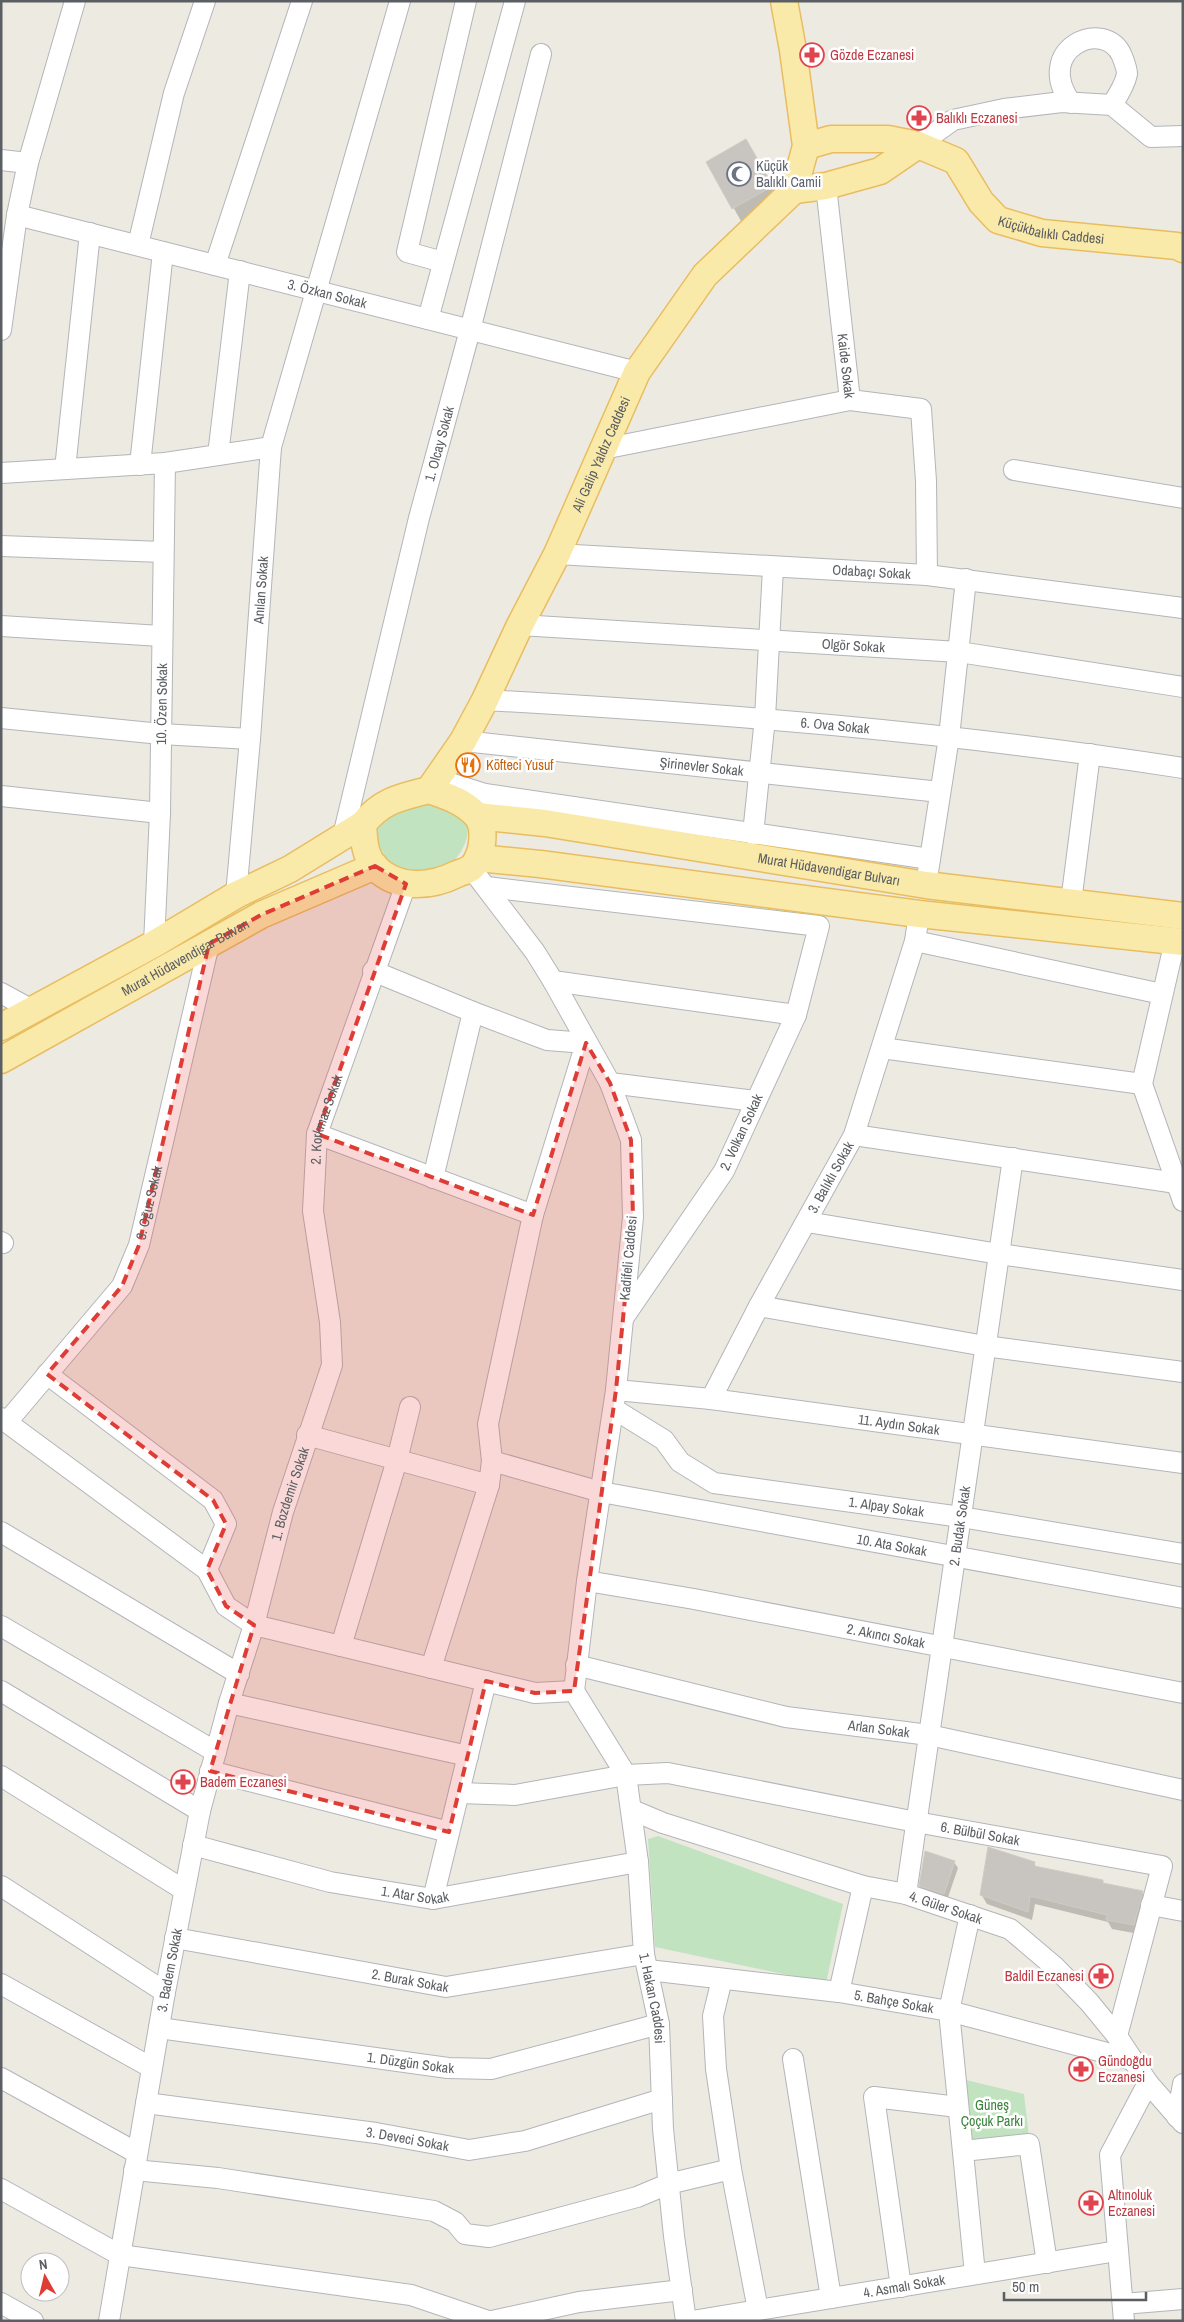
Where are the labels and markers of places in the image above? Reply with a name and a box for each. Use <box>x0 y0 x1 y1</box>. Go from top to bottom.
pharmacy icon: Gözde Eczanesi <box>799 42 825 68</box>
place label: Gözde Eczanesi <box>830 46 914 64</box>
pharmacy icon: Balıklı Eczanesi <box>906 105 932 131</box>
place label: Balıklı Eczanesi <box>936 109 1018 127</box>
place label: Küçük Balıklı Camii <box>756 157 821 191</box>
mosque icon: Küçük Balıklı Camii <box>726 161 752 187</box>
restaurant icon: Köfteci Yusuf <box>455 752 481 778</box>
place label: Köfteci Yusuf <box>486 756 554 774</box>
pharmacy icon: Badem Eczanesi <box>170 1769 196 1795</box>
place label: Badem Eczanesi <box>200 1773 287 1791</box>
pharmacy icon: Baldil Eczanesi <box>1088 1963 1114 1989</box>
place label: Baldil Eczanesi <box>1005 1967 1084 1985</box>
place label: Gündoğdu Eczanesi <box>1098 2052 1152 2086</box>
pharmacy icon: Gündoğdu Eczanesi <box>1068 2056 1094 2082</box>
place label: Altınoluk Eczanesi <box>1107 2186 1155 2220</box>
pharmacy icon: Altınoluk Eczanesi <box>1078 2190 1104 2216</box>

